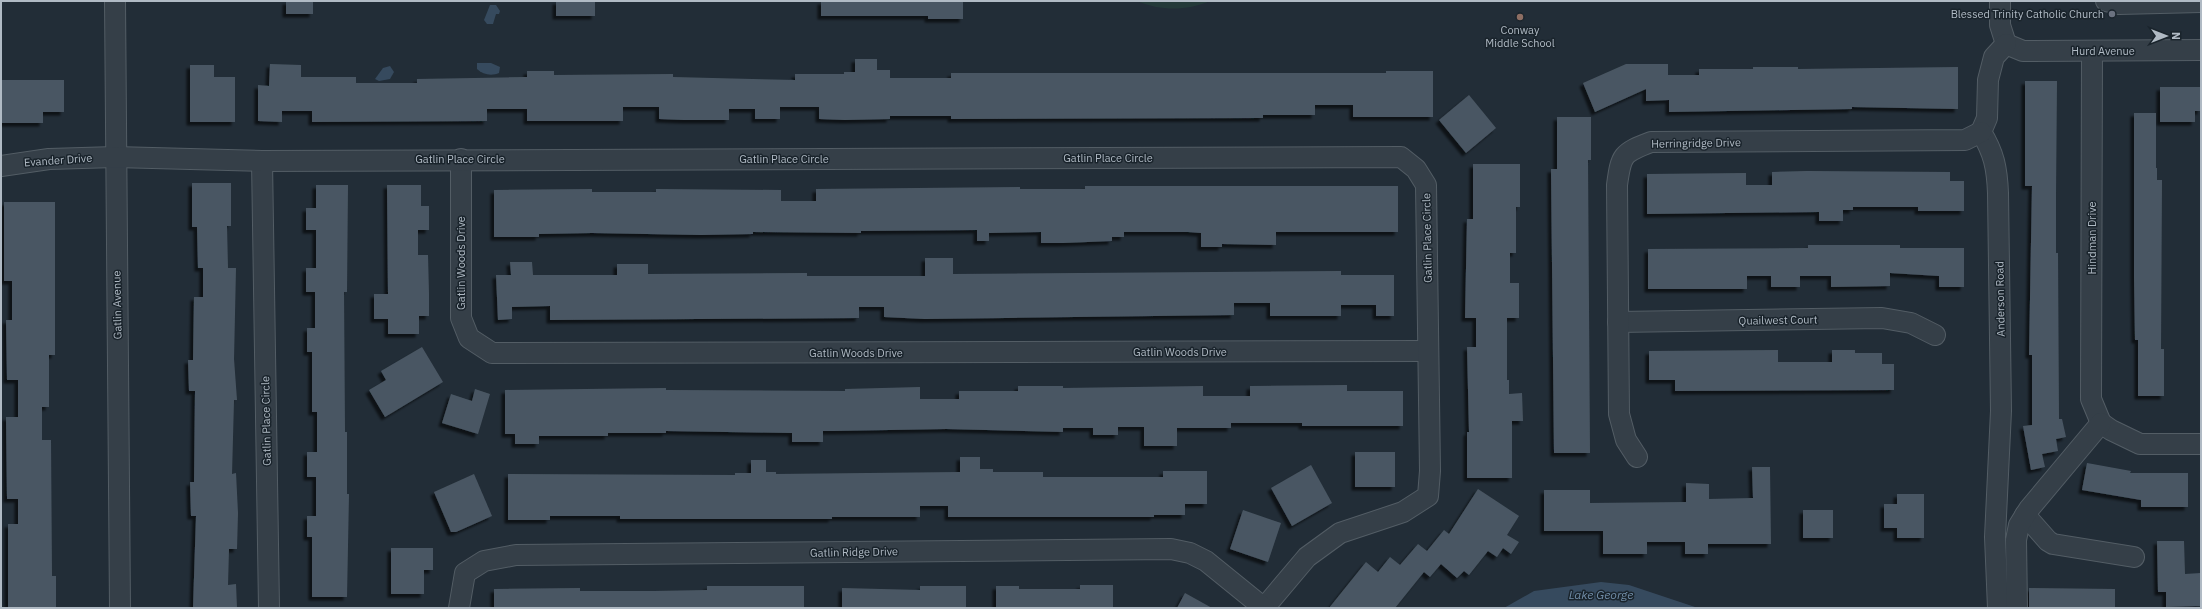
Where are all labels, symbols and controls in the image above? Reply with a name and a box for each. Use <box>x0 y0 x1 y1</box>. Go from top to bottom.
place label: Blessed Trinity Catholic Church <box>1951 7 2104 21</box>
marker: Blessed Trinity Catholic Church <box>2107 9 2117 19</box>
marker: Conway Middle School <box>1515 12 1525 22</box>
north arrow <box>2146 16 2186 56</box>
place label: Conway Middle School <box>1485 23 1555 50</box>
text: N <box>2169 32 2183 40</box>
street label: Hurd Avenue <box>2071 44 2135 58</box>
street label: Herringridge Drive <box>1651 135 1741 151</box>
street label: Evander Drive <box>23 151 93 169</box>
street label: Gatlin Place Circle <box>1063 151 1153 165</box>
street label: Gatlin Place Circle <box>415 152 505 166</box>
street label: Gatlin Place Circle <box>739 152 829 166</box>
street label: Gatlin Place Circle <box>1419 193 1435 283</box>
street label: Hindman Drive <box>2085 201 2099 275</box>
street label: Gatlin Woods Drive <box>454 216 468 310</box>
street label: Anderson Road <box>1992 261 2008 337</box>
street label: Gatlin Avenue <box>109 271 125 339</box>
street label: Quailwest Court <box>1738 312 1818 328</box>
street label: Gatlin Woods Drive <box>1133 345 1227 359</box>
street label: Gatlin Woods Drive <box>809 346 903 360</box>
street label: Gatlin Place Circle <box>258 376 274 466</box>
street label: Gatlin Ridge Drive <box>810 544 898 560</box>
water label: Lake George <box>1569 587 1633 602</box>

